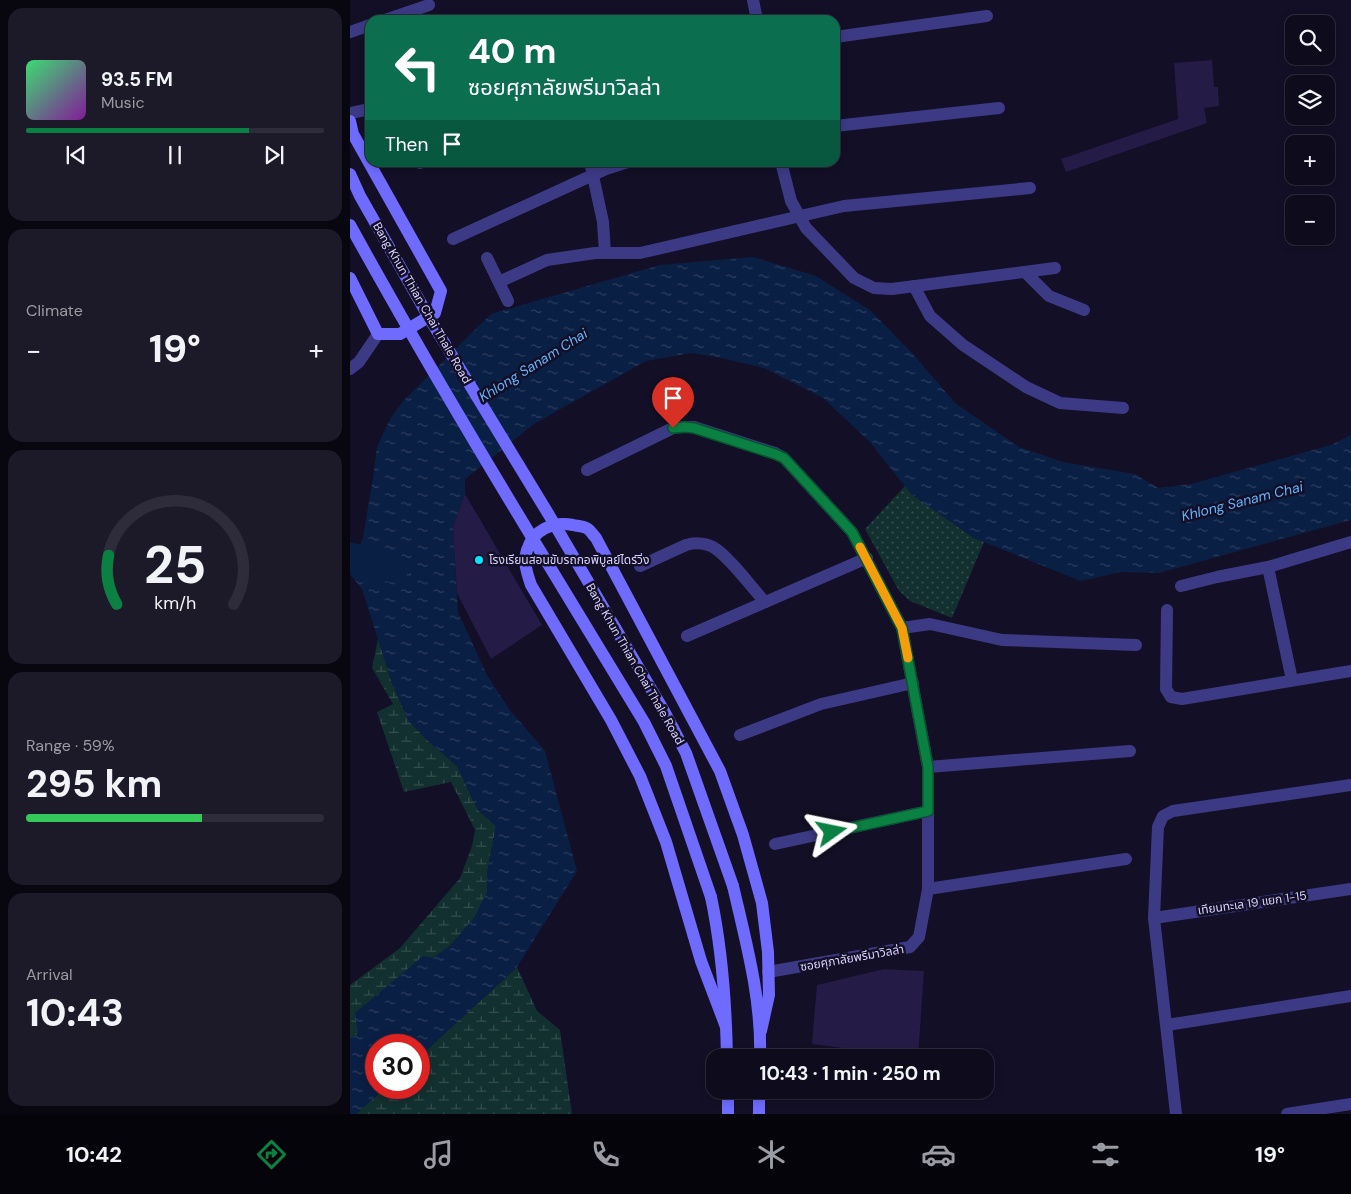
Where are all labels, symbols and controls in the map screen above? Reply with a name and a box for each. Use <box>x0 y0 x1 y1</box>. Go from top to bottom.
map controls <box>1285 15 1335 245</box>
button: search <box>1285 15 1335 65</box>
text: 40 m <box>468 28 557 74</box>
icon: left <box>385 35 450 100</box>
text: 93.5 FM <box>101 67 173 92</box>
text: ซอยศุภาลัยพรีมาวิลล่า <box>468 73 661 102</box>
button: layers <box>1285 75 1335 125</box>
text: Music <box>101 92 145 113</box>
icon: arrive <box>438 130 466 158</box>
text: Then <box>385 132 428 157</box>
button: + <box>1285 135 1335 185</box>
icon: previous <box>62 141 90 169</box>
icon: pause <box>161 141 189 169</box>
icon: next <box>260 141 288 169</box>
button: − <box>1285 195 1335 245</box>
street label: Bang Khun Thian Chai Thale Road <box>369 220 475 386</box>
text: Climate <box>26 300 83 321</box>
text: 19° <box>149 324 201 374</box>
water label: Khlong Sanam Chai <box>475 324 591 406</box>
text: − <box>26 332 41 369</box>
text: + <box>309 332 324 369</box>
pin <box>652 377 694 428</box>
icon: arrive <box>659 384 687 412</box>
water label: Khlong Sanam Chai <box>1179 477 1305 525</box>
text: 25 <box>144 531 206 599</box>
place label: โรงเรียนสอนขับรถกอพิบูลย์ไดร์วิ่ง <box>489 552 649 568</box>
marker: โรงเรียนสอนขับรถกอพิบูลย์ไดร์วิ่ง <box>473 554 485 566</box>
street label: Bang Khun Thian Chai Thale Road <box>582 581 688 747</box>
text: km/h <box>154 591 196 615</box>
text: Range · 59% <box>26 735 114 756</box>
text: 295 km <box>26 759 162 809</box>
position arrow <box>805 805 857 857</box>
street label: เทียนทะเล 19 แยก 1-15 <box>1196 887 1308 919</box>
street label: ซอยศุภาลัยพรีมาวิลล่า <box>799 941 905 975</box>
text: Arrival <box>26 964 73 985</box>
text: 10:43 <box>26 988 124 1038</box>
speed limit sign: 30 <box>365 1034 430 1099</box>
text: 10:43 · 1 min · 250 m <box>759 1061 941 1086</box>
icon: directions <box>254 1137 289 1172</box>
icon: music <box>421 1137 456 1172</box>
icon: phone <box>588 1137 623 1172</box>
icon: climate <box>754 1137 789 1172</box>
icon: car <box>921 1137 956 1172</box>
icon: filters <box>1088 1137 1123 1172</box>
text: 10:42 <box>66 1140 122 1169</box>
text: 19° <box>1255 1140 1285 1169</box>

